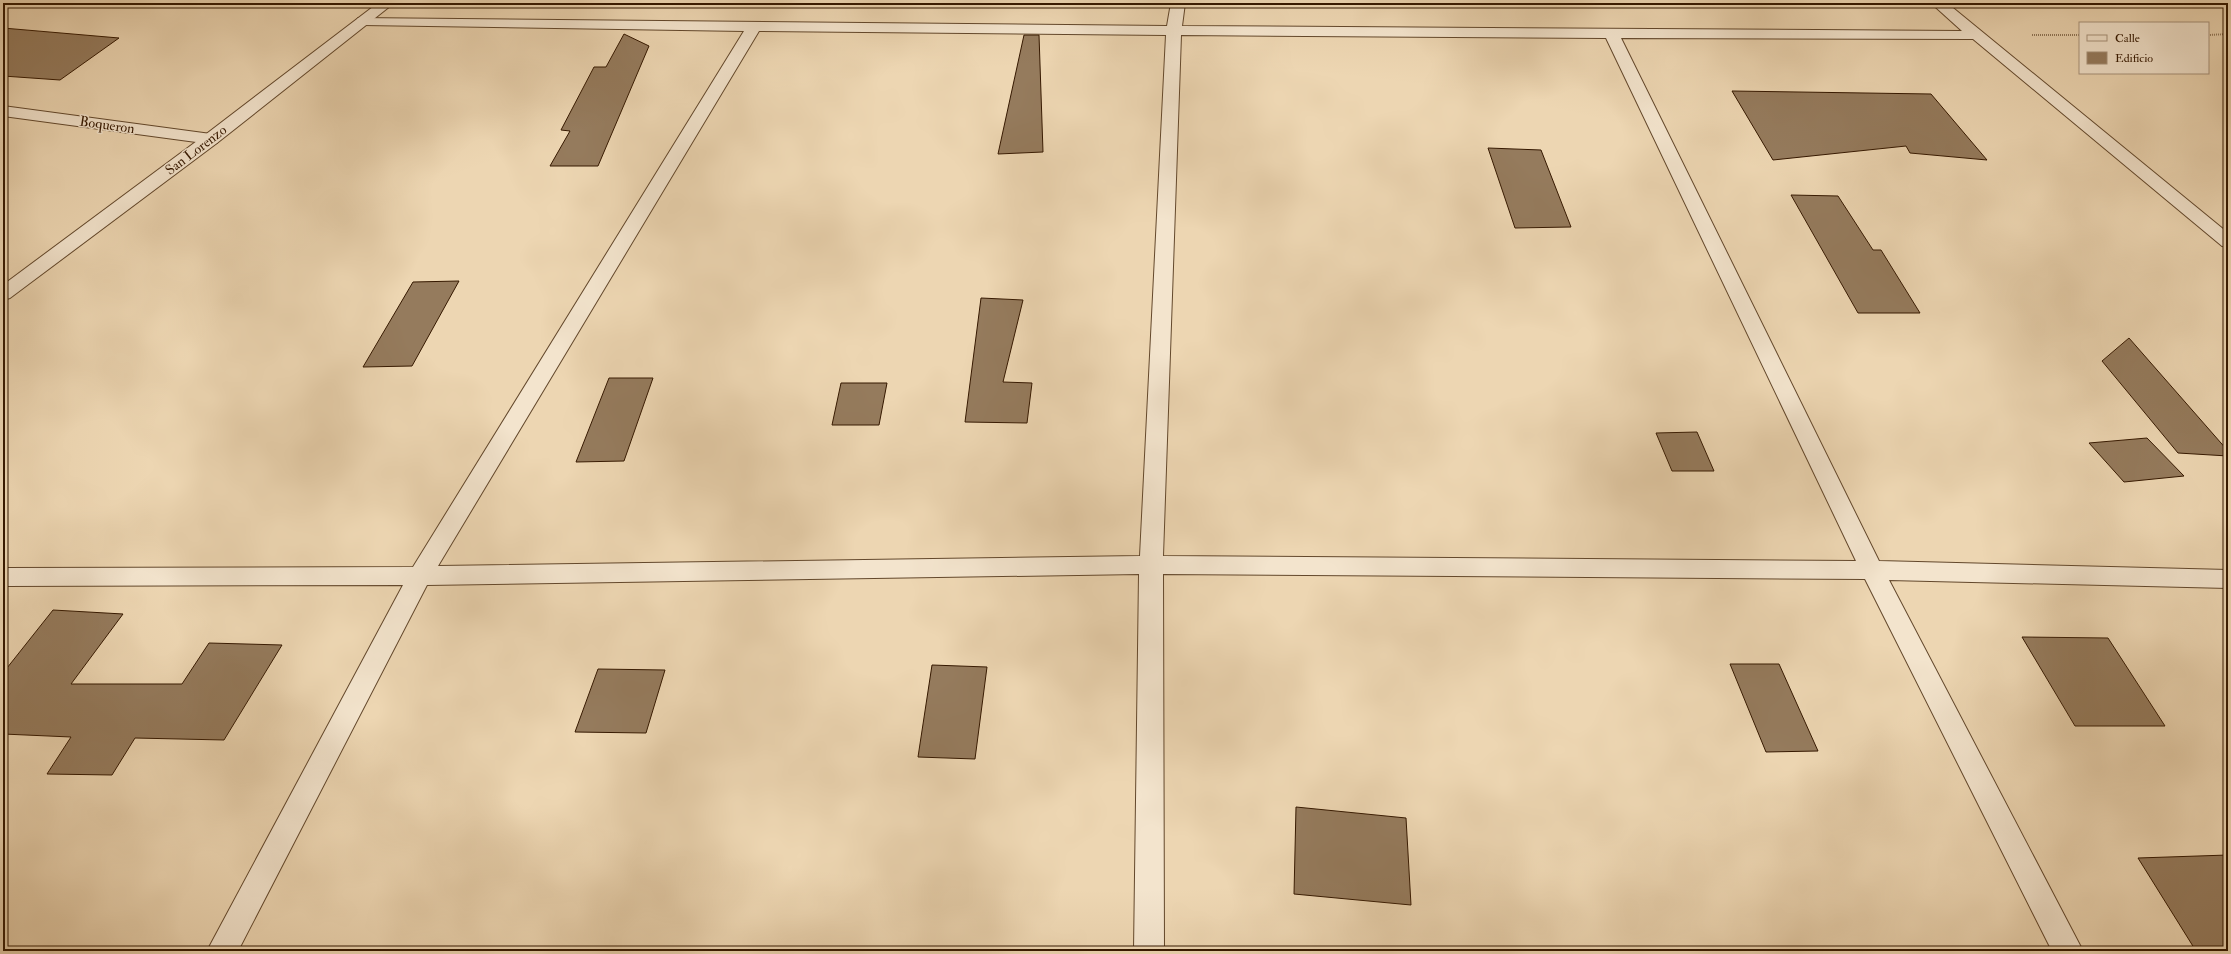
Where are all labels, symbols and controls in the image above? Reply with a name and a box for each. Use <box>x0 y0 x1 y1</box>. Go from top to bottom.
legend <box>2079 22 2209 74</box>
text: Calle <box>2115 31 2140 46</box>
text: Edificio <box>2115 51 2153 66</box>
street label: Boqueron <box>78 113 136 137</box>
street label: San Lorenzo <box>162 121 230 179</box>

